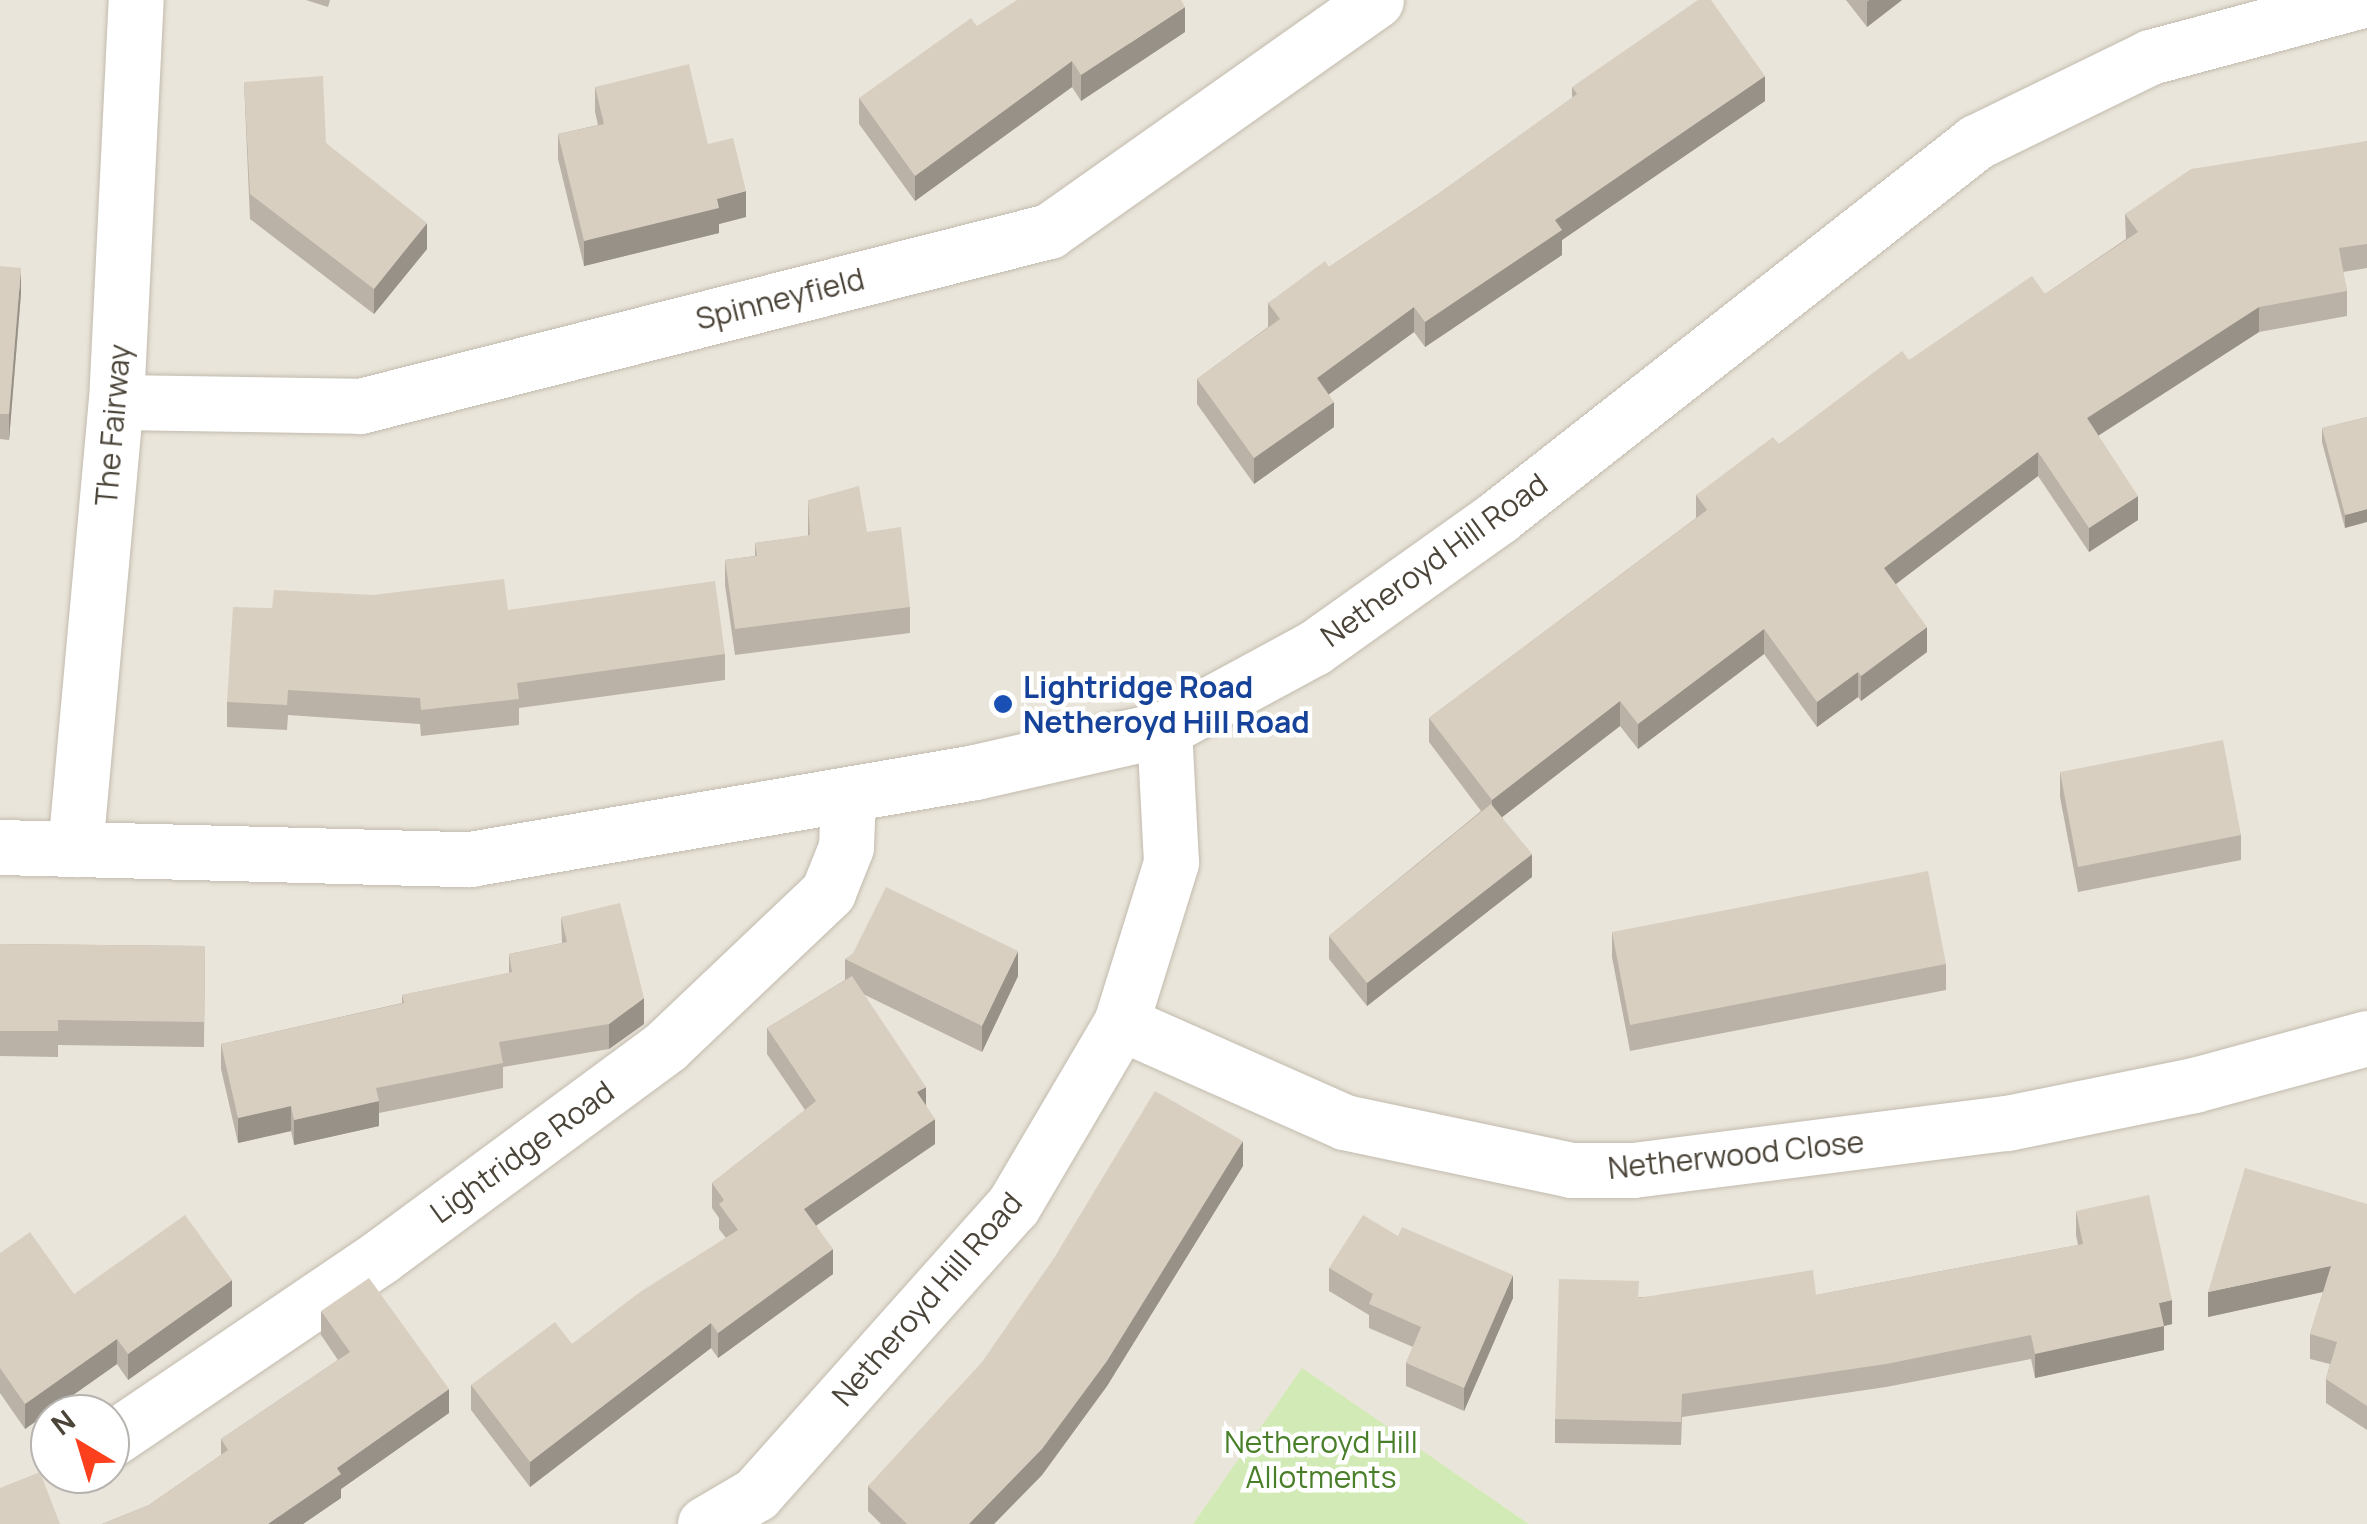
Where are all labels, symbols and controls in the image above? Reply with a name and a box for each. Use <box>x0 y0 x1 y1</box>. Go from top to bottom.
street label: Spinneyfield <box>692 261 868 337</box>
street label: The Fairway <box>88 343 138 507</box>
street label: Netheroyd Hill Road <box>1314 466 1554 654</box>
place label: Lightridge Road Netheroyd Hill Road <box>1023 669 1310 740</box>
marker: Lightridge Road Netheroyd Hill Road <box>992 693 1014 715</box>
street label: Lightridge Road <box>423 1073 621 1231</box>
street label: Netherwood Close <box>1606 1124 1866 1186</box>
street label: Netheroyd Hill Road <box>825 1185 1029 1413</box>
north arrow <box>30 1394 130 1494</box>
text: N <box>43 1401 82 1443</box>
park label: Netheroyd Hill Allotments <box>1224 1424 1418 1494</box>

